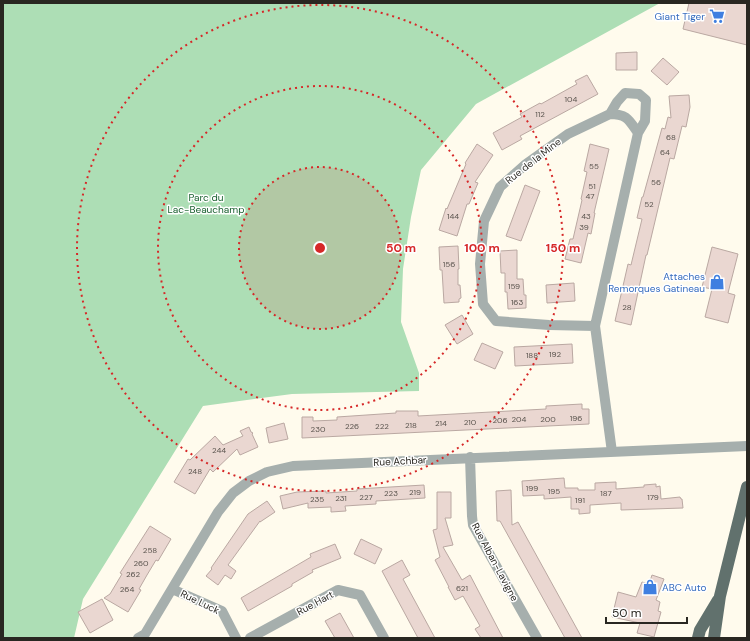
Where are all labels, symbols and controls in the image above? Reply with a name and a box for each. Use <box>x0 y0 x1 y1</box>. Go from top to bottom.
supermarket icon: Giant Tiger <box>708 7 726 25</box>
place label: Giant Tiger <box>654 10 705 23</box>
house number: 104 <box>565 94 578 104</box>
house number: 112 <box>535 109 545 119</box>
house number: 68 <box>666 132 676 142</box>
street label: Rue de la Mine <box>503 135 564 187</box>
house number: 64 <box>660 147 670 157</box>
house number: 55 <box>589 161 599 171</box>
house number: 56 <box>651 177 661 187</box>
house number: 51 <box>588 181 596 191</box>
park label: Parc du Lac-Beauchamp <box>168 191 244 216</box>
house number: 47 <box>585 191 595 201</box>
house number: 52 <box>644 199 654 209</box>
house number: 144 <box>447 211 459 221</box>
house number: 43 <box>581 211 591 221</box>
house number: 39 <box>579 222 589 232</box>
text: 50 m <box>386 240 416 256</box>
text: 100 m <box>464 240 500 256</box>
text: 150 m <box>546 240 580 256</box>
centre of rings <box>313 241 327 255</box>
house number: 156 <box>443 259 455 269</box>
place label: Attaches Remorques Gatineau <box>608 270 705 295</box>
shop icon: Attaches Remorques Gatineau <box>708 273 726 291</box>
house number: 159 <box>508 281 520 291</box>
house number: 163 <box>511 297 523 307</box>
house number: 28 <box>622 302 632 312</box>
house number: 192 <box>549 349 561 359</box>
house number: 188 <box>526 350 538 360</box>
house number: 196 <box>570 413 582 423</box>
house number: 204 <box>512 414 527 424</box>
house number: 200 <box>540 414 556 424</box>
house number: 206 <box>492 415 508 425</box>
house number: 210 <box>464 417 477 427</box>
house number: 214 <box>435 418 447 428</box>
house number: 218 <box>405 420 417 430</box>
house number: 226 <box>345 421 359 431</box>
house number: 222 <box>375 421 389 431</box>
house number: 230 <box>311 424 326 434</box>
house number: 244 <box>212 445 226 455</box>
street label: Rue Achbar <box>373 453 427 469</box>
house number: 248 <box>188 466 202 476</box>
house number: 199 <box>526 483 538 493</box>
house number: 195 <box>548 486 560 496</box>
house number: 219 <box>409 487 421 497</box>
house number: 223 <box>384 488 398 498</box>
house number: 187 <box>600 488 612 498</box>
house number: 227 <box>359 492 373 502</box>
house number: 179 <box>647 492 659 502</box>
house number: 231 <box>335 493 347 503</box>
house number: 235 <box>310 494 324 504</box>
house number: 191 <box>575 495 585 505</box>
street label: Rue Alban-Lavigne <box>469 521 521 604</box>
house number: 258 <box>143 545 157 555</box>
house number: 260 <box>133 558 149 568</box>
house number: 262 <box>126 569 140 579</box>
shop icon: ABC Auto <box>641 578 659 596</box>
place label: ABC Auto <box>662 581 707 594</box>
house number: 621 <box>456 583 468 593</box>
house number: 264 <box>120 584 134 594</box>
street label: Rue Luck <box>178 587 222 617</box>
street label: Rue Hart <box>294 588 336 618</box>
scale bar <box>606 599 687 625</box>
text: 50 m <box>612 605 641 621</box>

